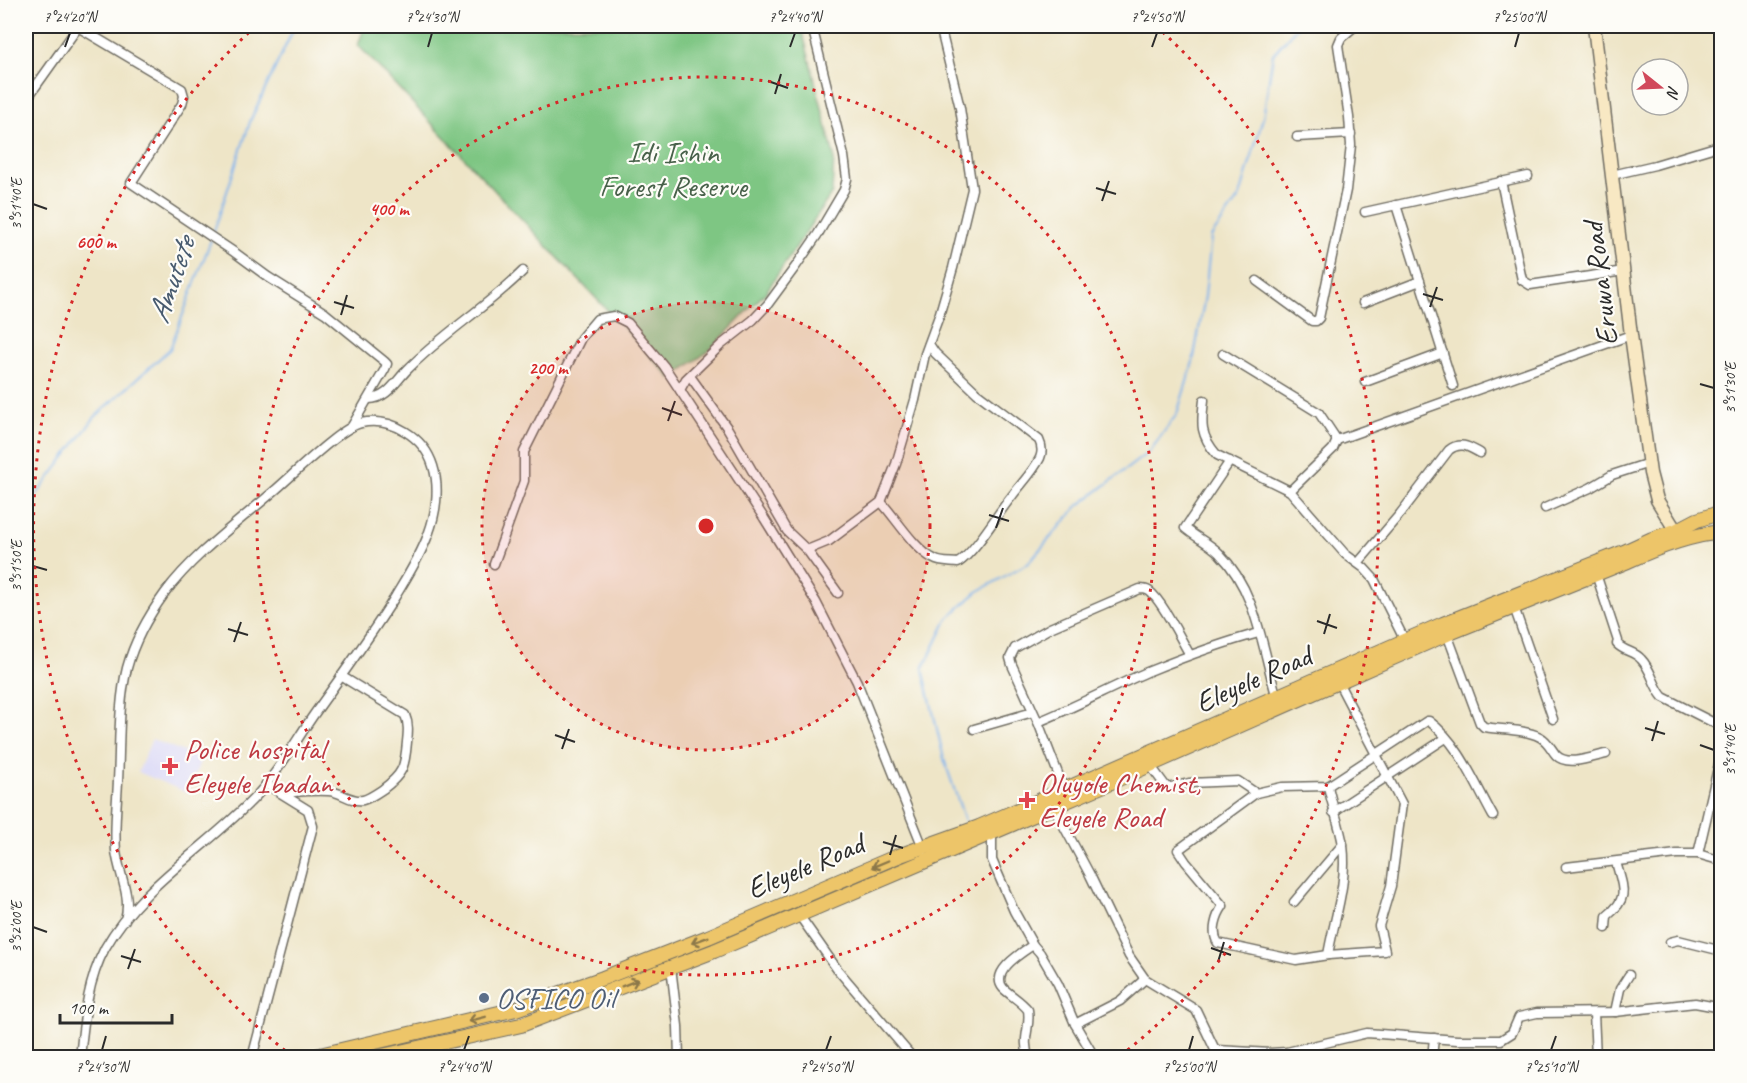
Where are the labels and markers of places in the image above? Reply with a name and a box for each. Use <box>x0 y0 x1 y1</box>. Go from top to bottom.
centre of rings <box>696 516 716 536</box>
place label: Police hospital Eleyele Ibadan <box>184 730 334 802</box>
marker: Police hospital Eleyele Ibadan <box>161 757 179 775</box>
place label: Oluyole Chemist, Eleyele Road <box>1039 764 1201 836</box>
marker: Oluyole Chemist, Eleyele Road <box>1020 793 1034 807</box>
place label: OSFICO Oil <box>496 979 619 1017</box>
marker: OSFICO Oil <box>477 991 491 1005</box>

